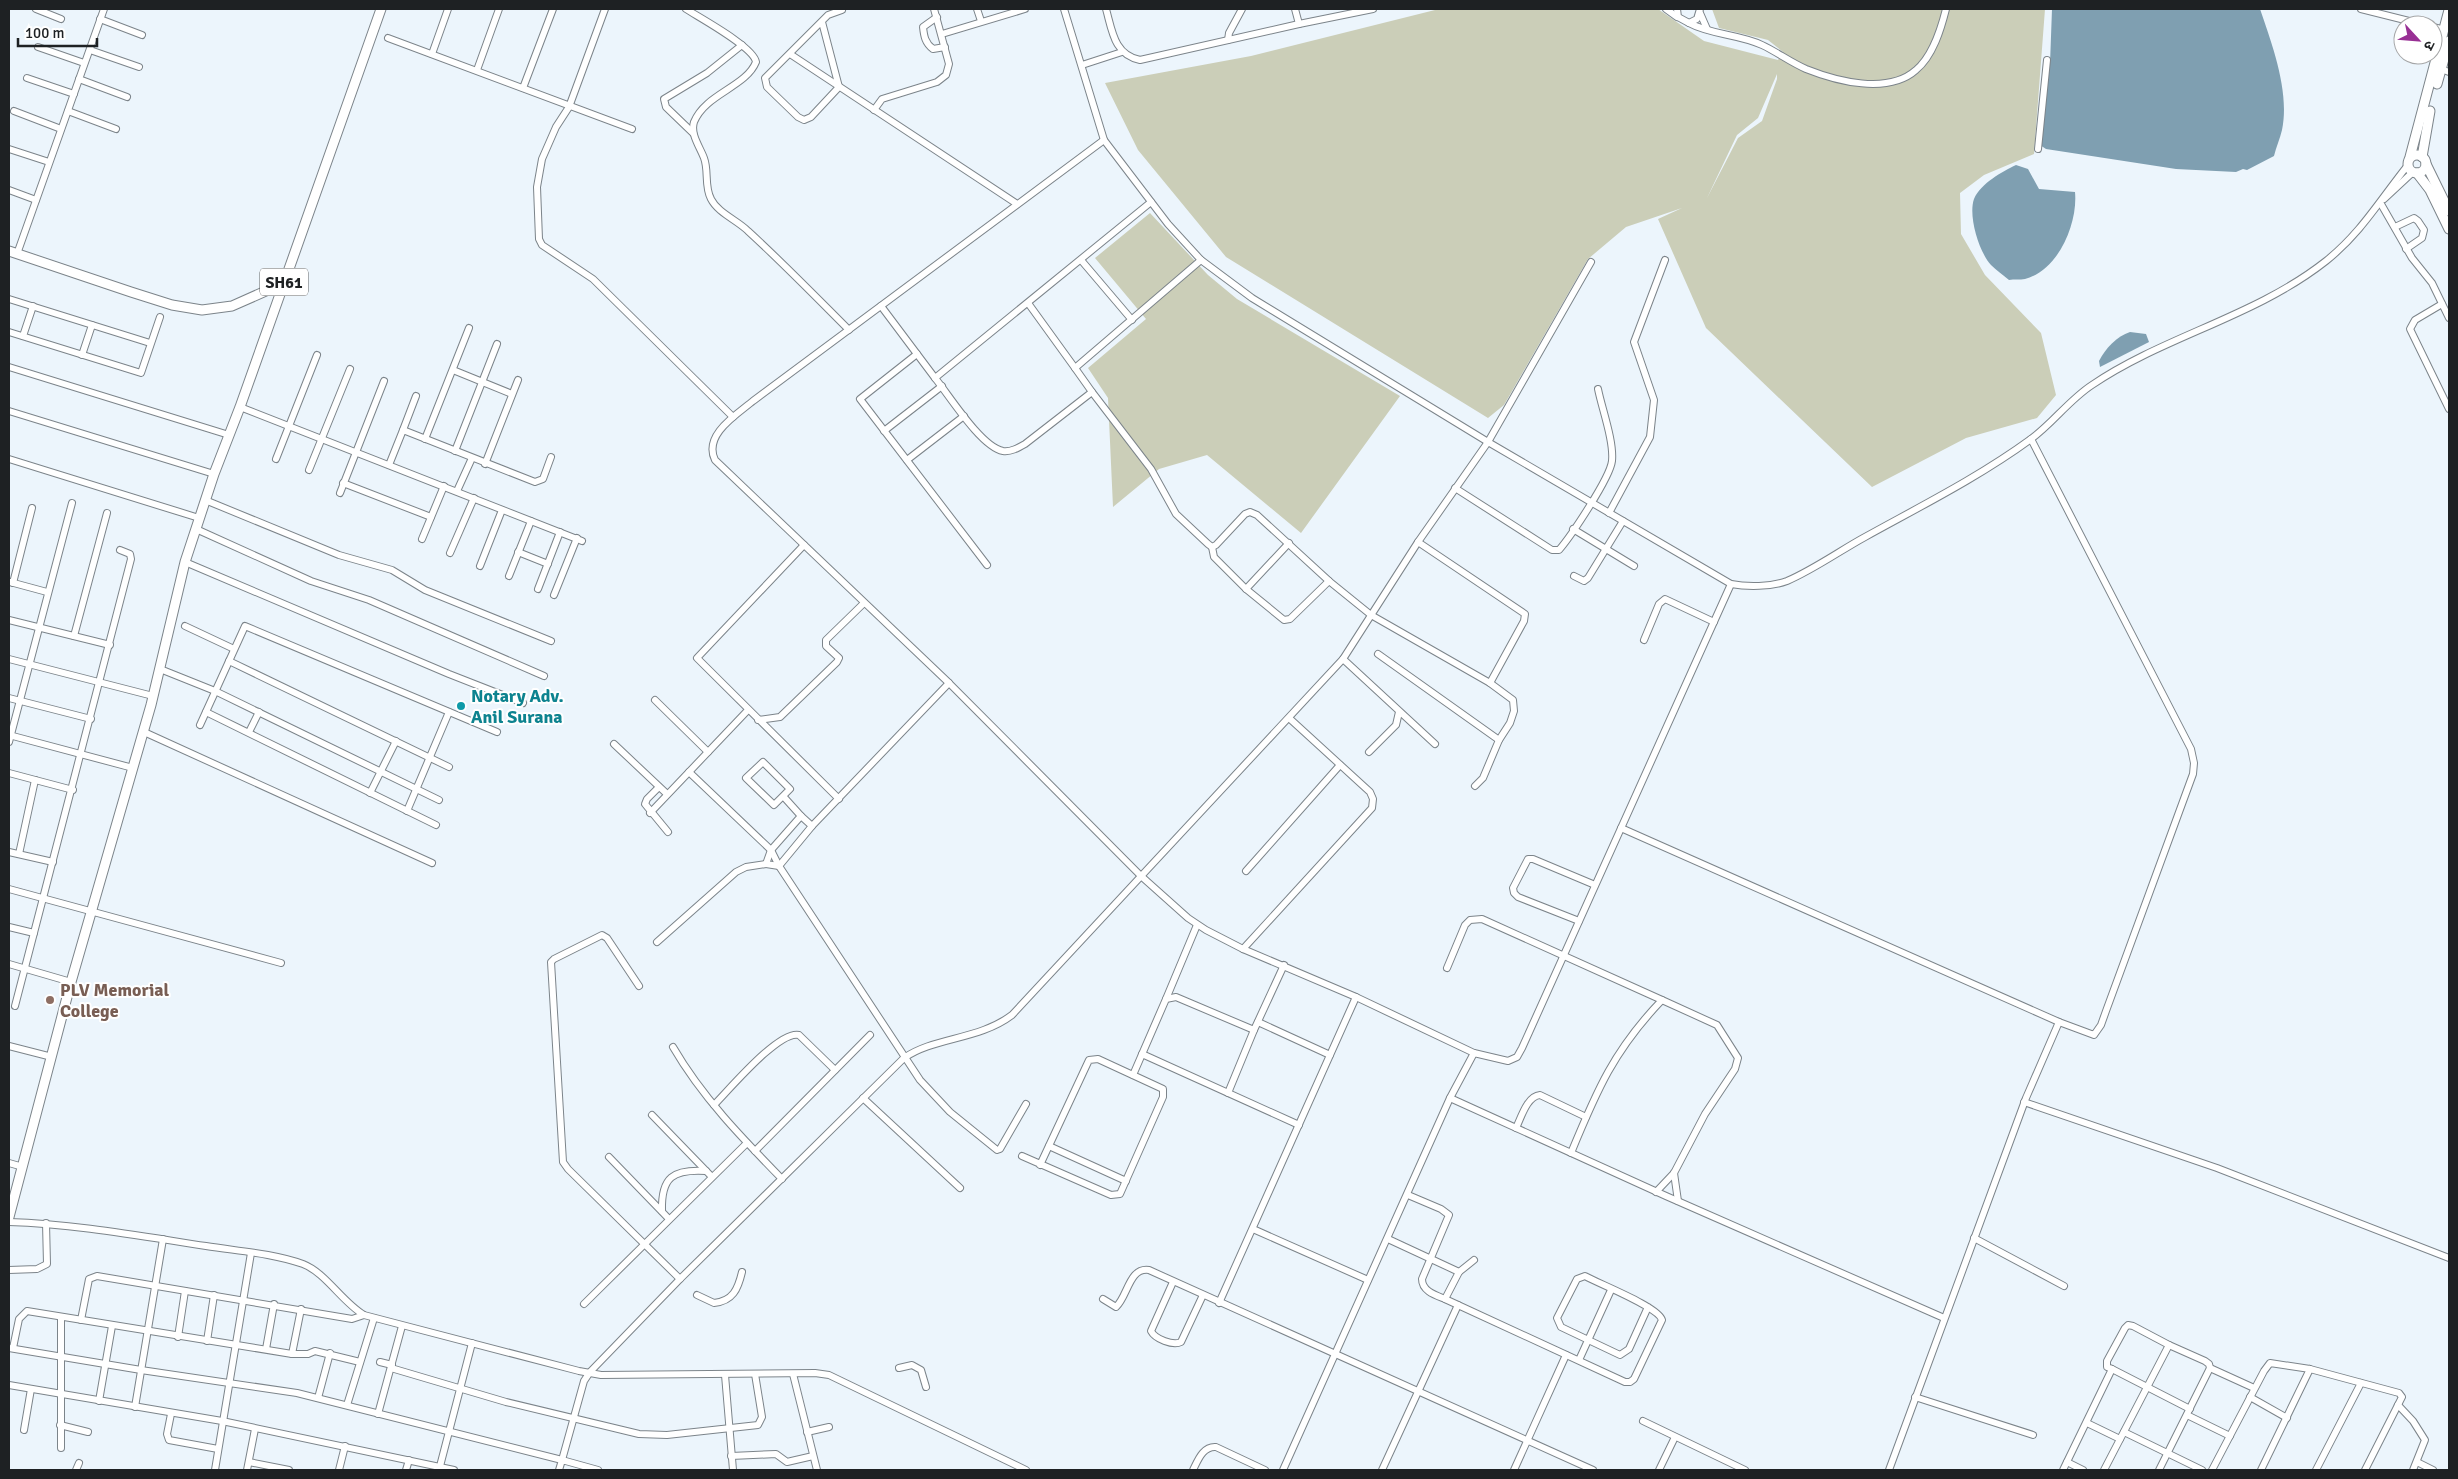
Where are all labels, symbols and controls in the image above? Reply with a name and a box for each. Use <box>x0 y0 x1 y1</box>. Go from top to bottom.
scale bar <box>18 15 96 47</box>
north arrow <box>2393 15 2443 65</box>
text: 100 m <box>25 24 65 42</box>
text: उ <box>2419 38 2439 54</box>
road number: SH61 <box>260 268 308 296</box>
place label: Notary Adv. Anil Surana <box>471 685 564 728</box>
marker: Notary Adv. Anil Surana <box>455 700 467 712</box>
place label: PLV Memorial College <box>60 979 170 1022</box>
marker: PLV Memorial College <box>44 994 56 1006</box>

